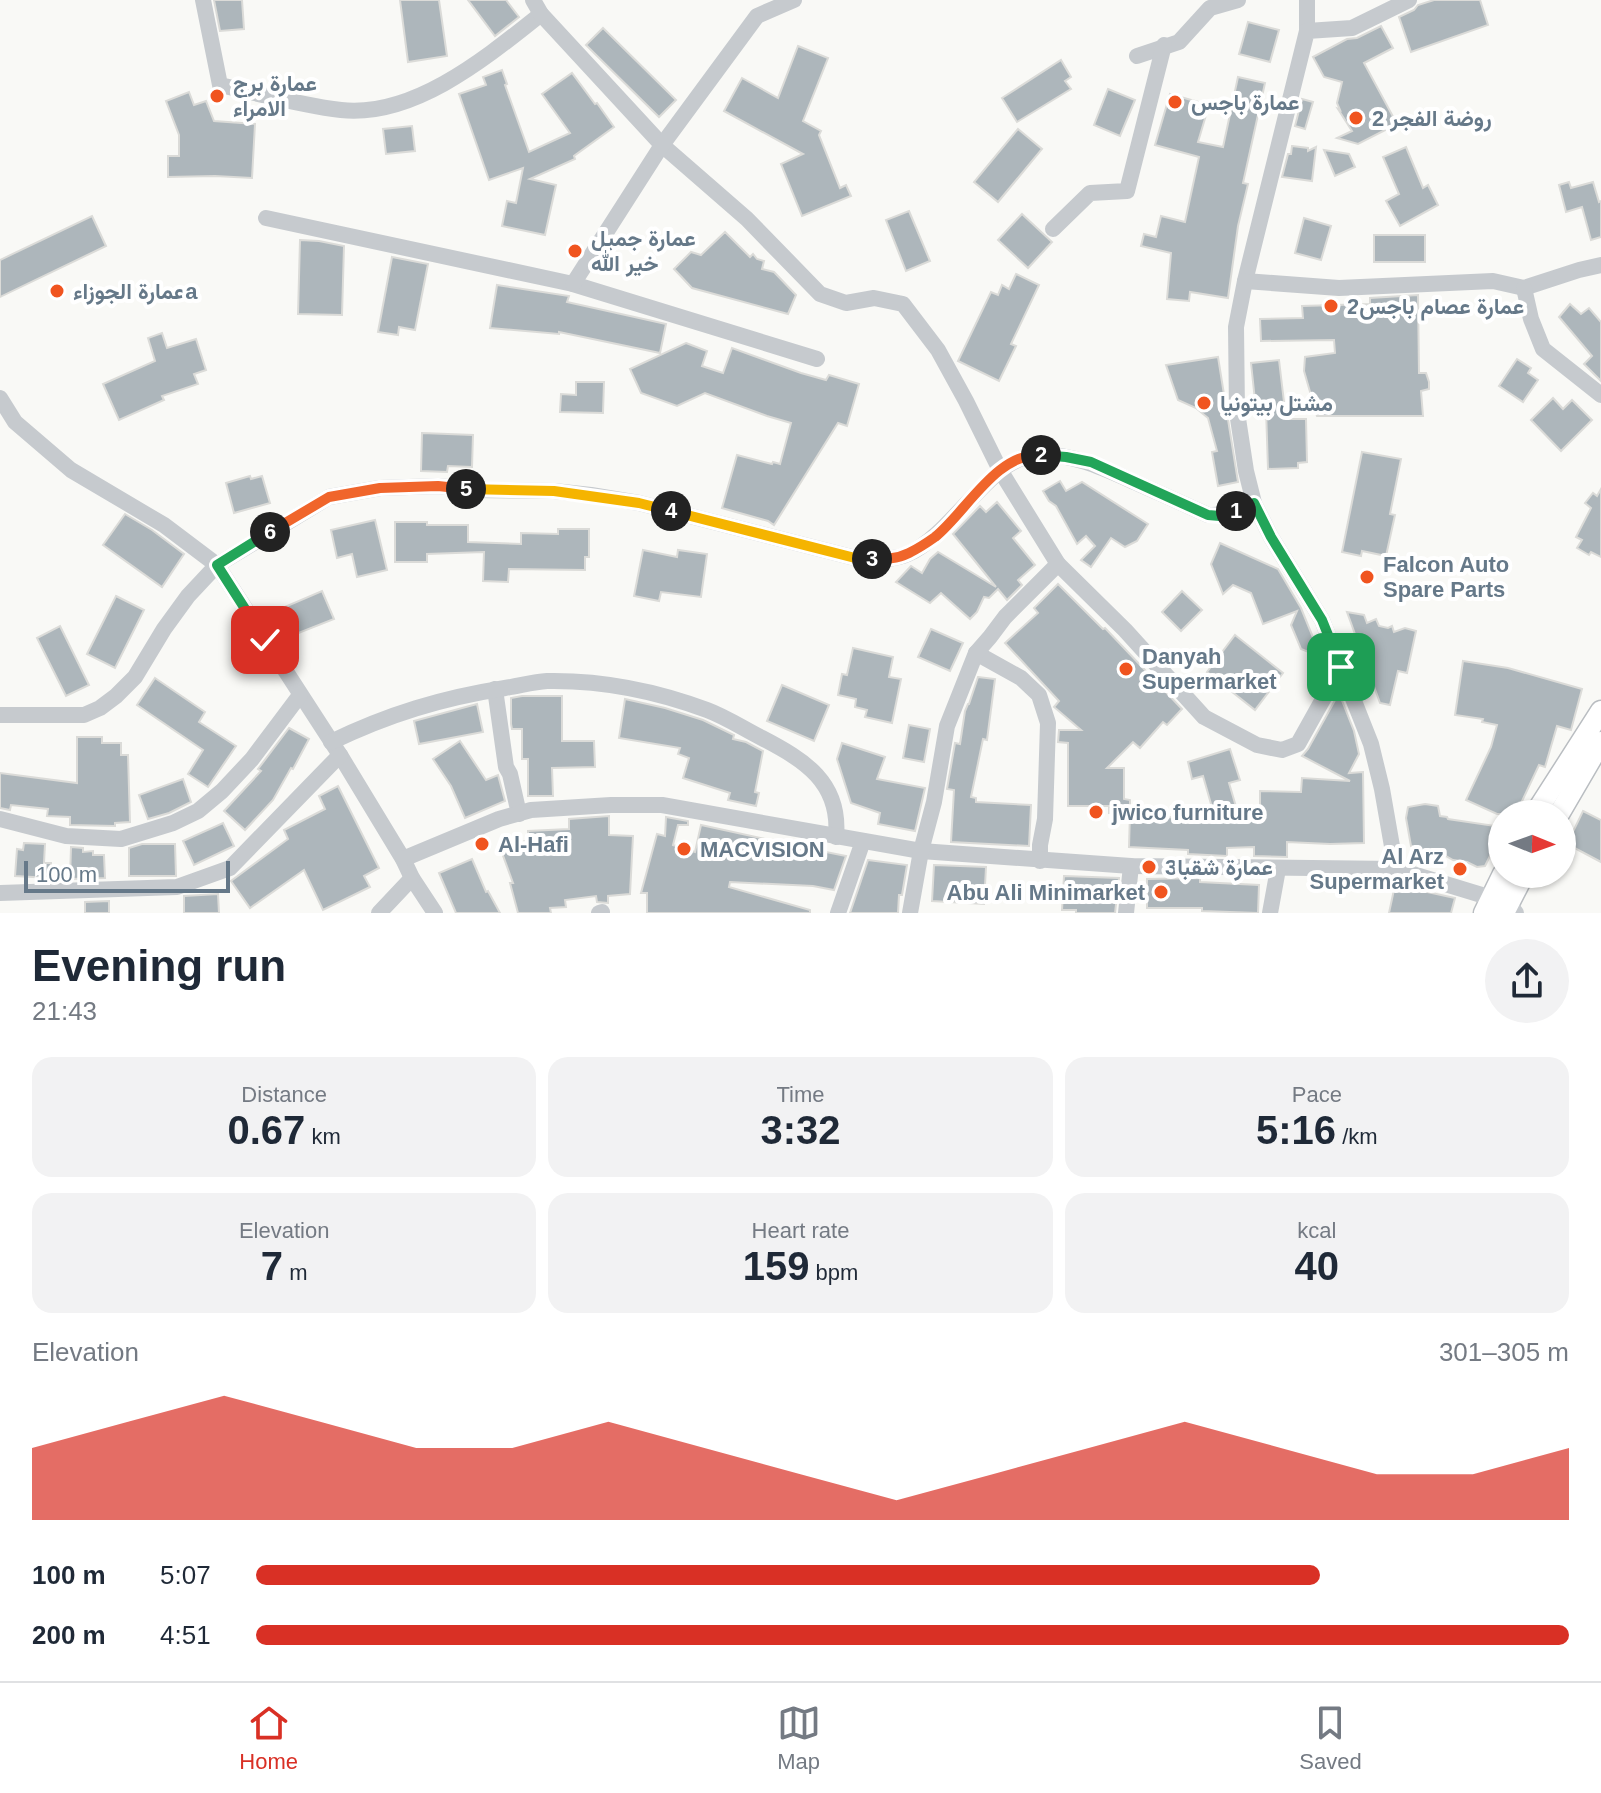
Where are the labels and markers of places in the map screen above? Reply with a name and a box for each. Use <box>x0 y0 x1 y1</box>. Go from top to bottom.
place label: عمارة برج الامراء <box>233 71 317 122</box>
marker: عمارة برج الامراء <box>208 87 226 105</box>
place label: عمارة باجس <box>1191 90 1300 116</box>
marker: عمارة باجس <box>1166 93 1184 111</box>
place label: روضة الفجر 2 <box>1372 106 1492 132</box>
marker: روضة الفجر 2 <box>1347 109 1365 127</box>
place label: عمارة جميل خير الله <box>591 226 696 277</box>
marker: عمارة جميل خير الله <box>566 242 584 260</box>
place label: عمارة الجوزاءa <box>73 279 198 305</box>
marker: عمارة الجوزاءa <box>48 282 66 300</box>
place label: عمارة عصام باجس2 <box>1347 294 1524 321</box>
marker: عمارة عصام باجس2 <box>1322 297 1340 315</box>
place label: مشتل بيتونيا <box>1220 391 1333 417</box>
marker: مشتل بيتونيا <box>1195 394 1213 412</box>
pin: 2 <box>1021 435 1061 475</box>
pin: 5 <box>446 469 486 509</box>
pin: 4 <box>651 491 691 531</box>
pin: 1 <box>1216 491 1256 531</box>
pin: 6 <box>250 512 290 552</box>
pin: 3 <box>852 539 892 579</box>
place label: Falcon Auto Spare Parts <box>1383 552 1509 602</box>
marker: Falcon Auto Spare Parts <box>1358 568 1376 586</box>
pin <box>231 606 299 674</box>
pin <box>1307 633 1375 701</box>
place label: Danyah Supermarket <box>1142 644 1277 694</box>
marker: Danyah Supermarket <box>1117 660 1135 678</box>
place label: jwico furniture <box>1111 800 1264 825</box>
marker: jwico furniture <box>1087 803 1105 821</box>
place label: Al-Hafi <box>498 832 569 857</box>
marker: Al-Hafi <box>473 835 491 853</box>
place label: MACVISION <box>700 837 825 862</box>
marker: MACVISION <box>675 840 693 858</box>
place label: Al Arz Supermarket <box>1309 844 1445 894</box>
place label: عمارة شقبا3 <box>1165 855 1273 881</box>
marker: عمارة شقبا3 <box>1140 858 1158 876</box>
marker: Al Arz Supermarket <box>1451 860 1469 878</box>
place label: Abu Ali Minimarket <box>947 880 1146 905</box>
marker: Abu Ali Minimarket <box>1152 883 1170 901</box>

